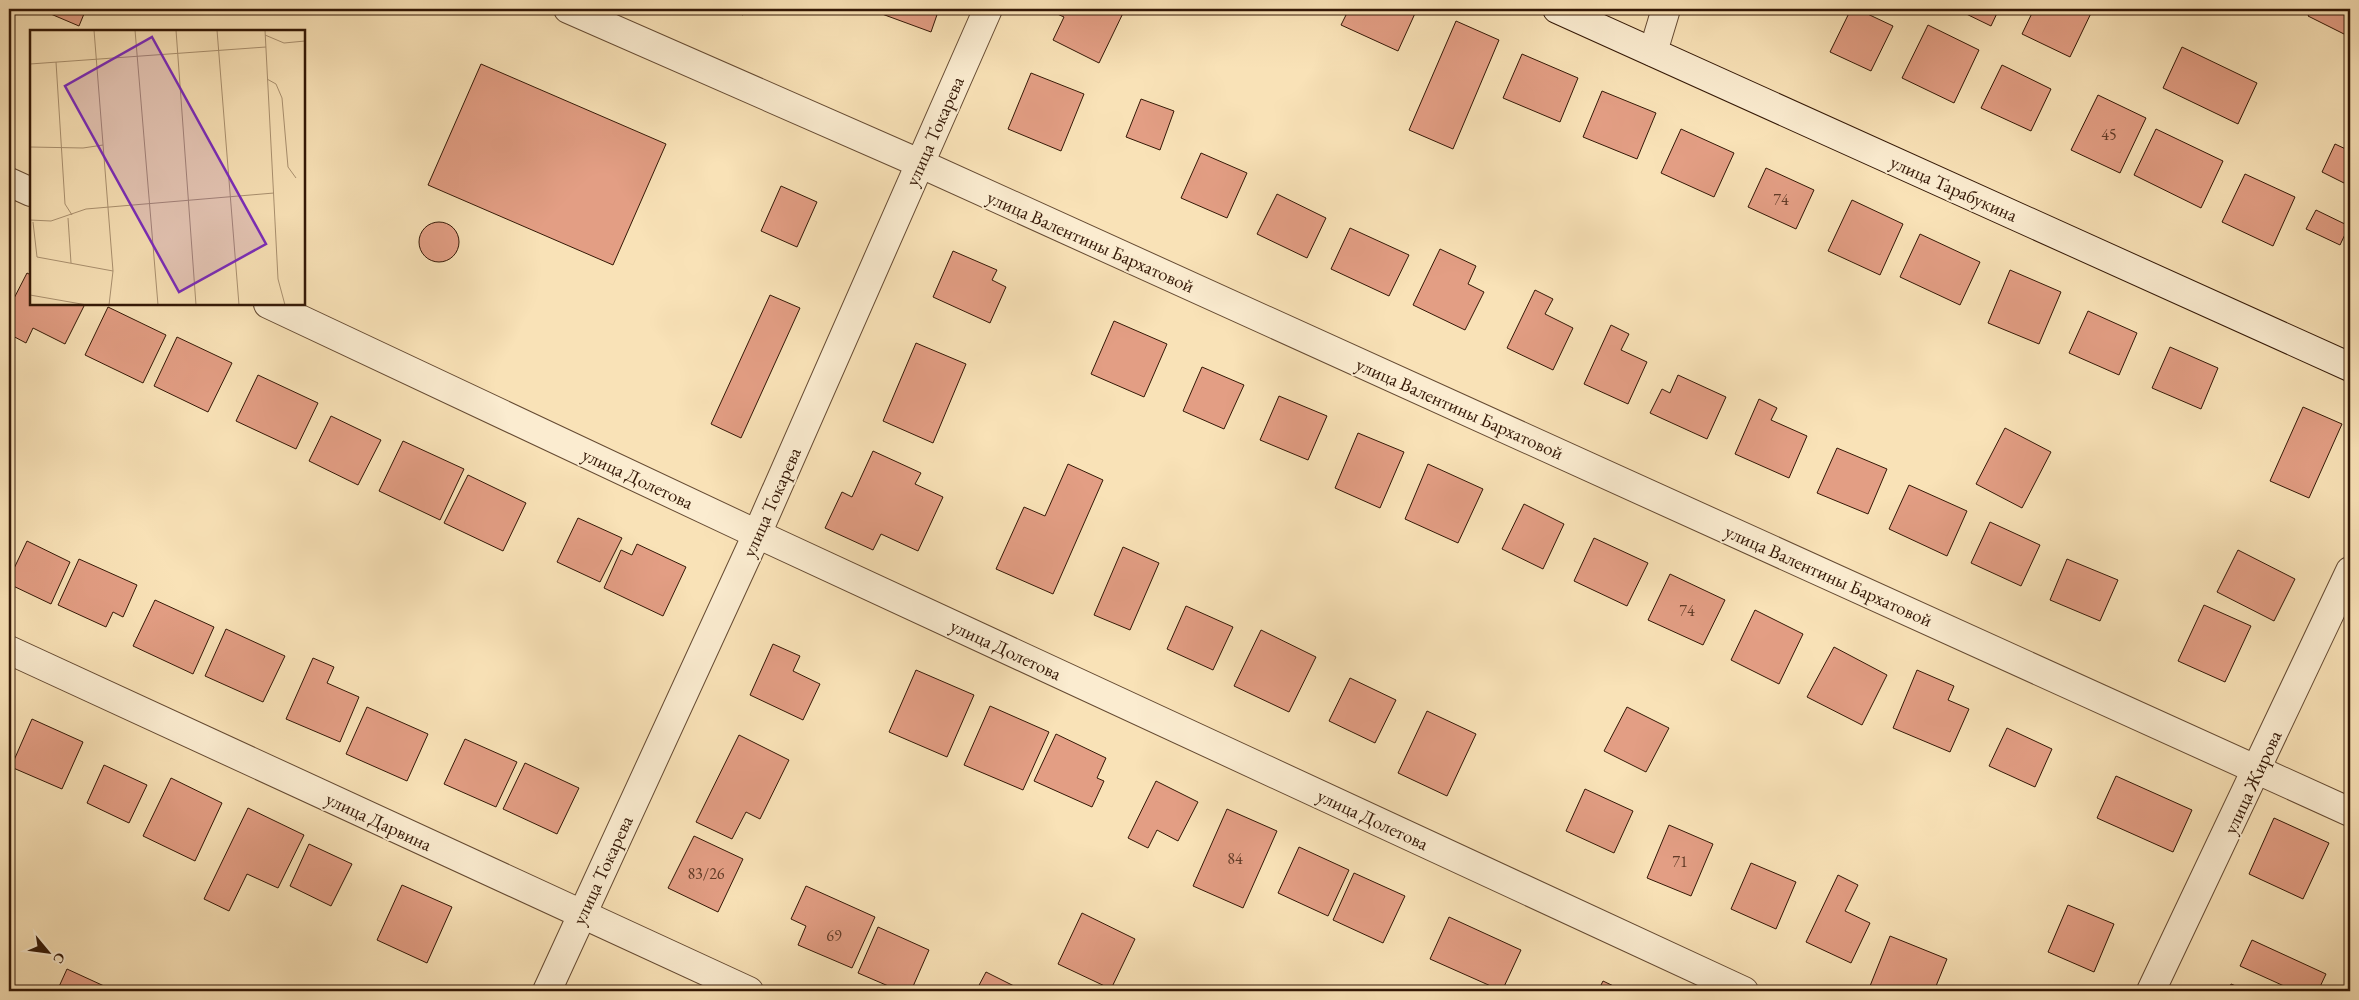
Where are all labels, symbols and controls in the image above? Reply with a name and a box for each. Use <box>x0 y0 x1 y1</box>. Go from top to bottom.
inset map <box>30 30 305 305</box>
street label: улица Токарева <box>899 72 970 190</box>
house number: 45 <box>2101 124 2117 145</box>
street label: улица Тарабукина <box>1886 149 2022 228</box>
street label: улица Валентины Бархатовой <box>983 184 1198 299</box>
house number: 74 <box>1773 189 1789 210</box>
street label: улица Валентины Бархатовой <box>1352 351 1567 466</box>
street label: улица Долетова <box>578 442 698 515</box>
street label: улица Токарева <box>736 443 807 561</box>
street label: улица Валентины Бархатовой <box>1721 518 1936 633</box>
house number: 74 <box>1679 600 1695 621</box>
street label: улица Долетова <box>946 613 1066 686</box>
street label: улица Жирова <box>2218 726 2288 838</box>
street label: улица Долетова <box>1313 783 1433 856</box>
street label: улица Дарвина <box>322 786 436 857</box>
street label: улица Токарева <box>566 811 639 929</box>
house number: 84 <box>1227 848 1243 869</box>
house number: 71 <box>1672 851 1688 872</box>
house number: 83/26 <box>687 863 725 884</box>
house number: 69 <box>826 925 842 946</box>
north arrow <box>22 928 72 978</box>
text: С <box>49 950 70 967</box>

